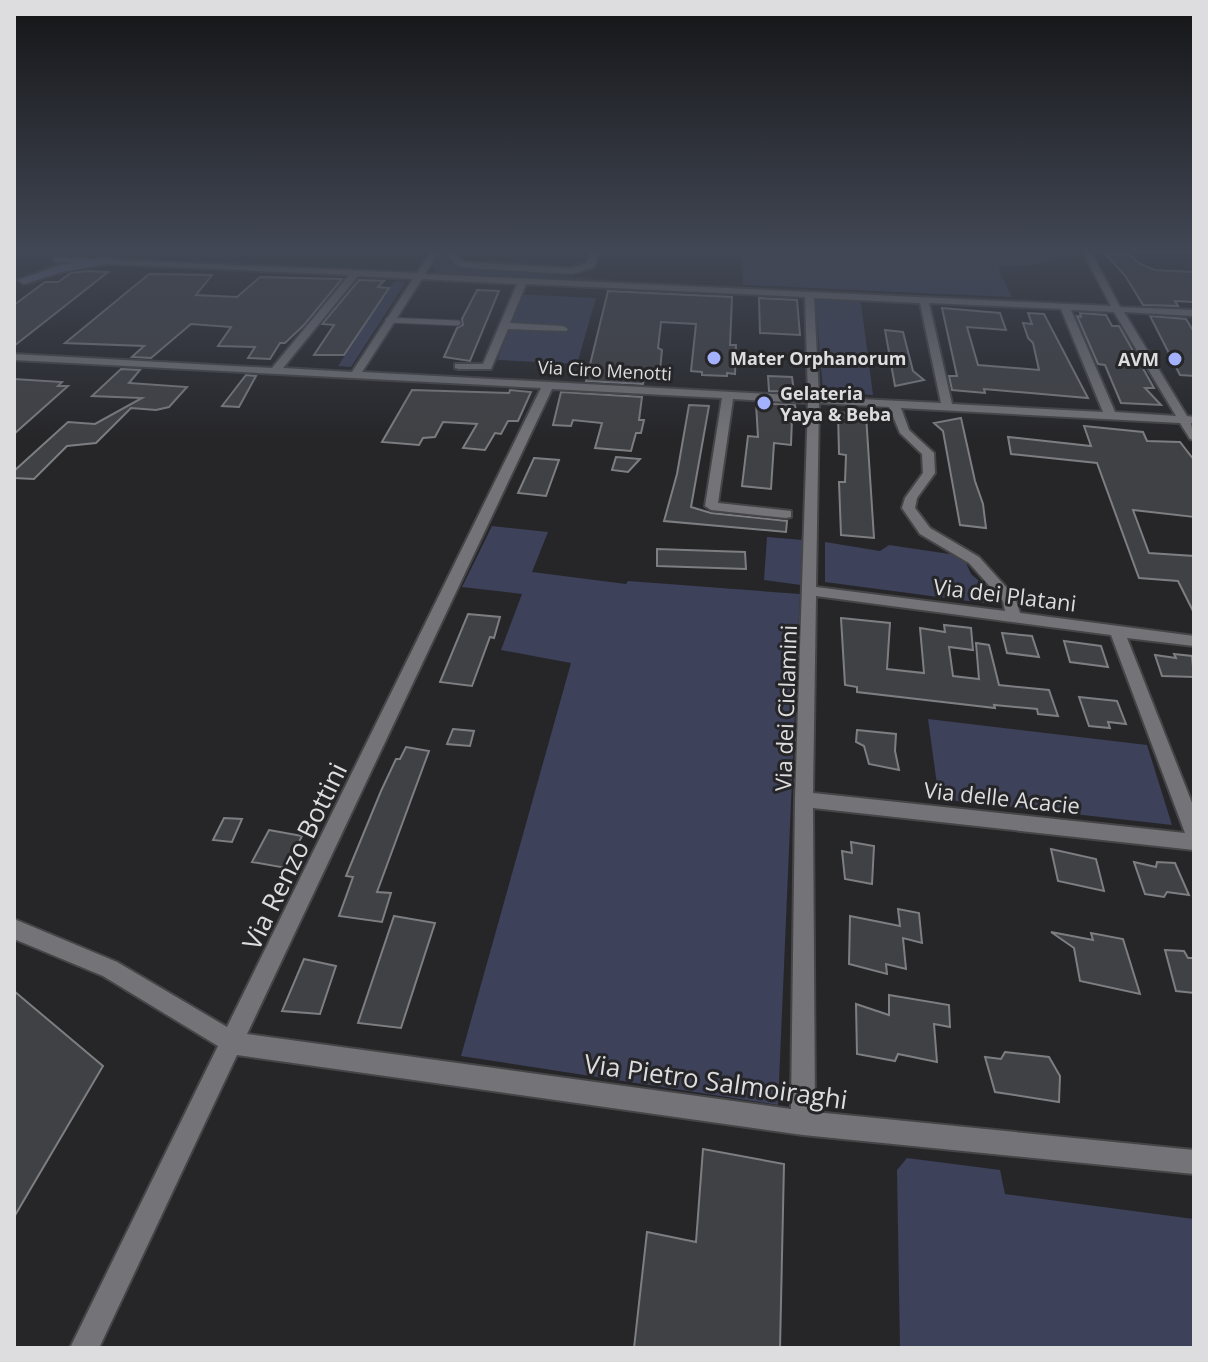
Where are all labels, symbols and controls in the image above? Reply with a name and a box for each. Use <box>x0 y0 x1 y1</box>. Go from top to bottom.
place label: Mater Orphanorum <box>730 346 906 370</box>
place label: AVM <box>1118 347 1159 371</box>
marker: Mater Orphanorum <box>705 349 723 367</box>
marker: AVM <box>1166 350 1184 368</box>
street label: Via Ciro Menotti <box>537 355 673 385</box>
place label: Gelateria Yaya & Beba <box>780 381 891 426</box>
marker: Gelateria Yaya & Beba <box>755 394 773 412</box>
street label: Via dei Platani <box>932 570 1078 618</box>
street label: Via dei Ciclamini <box>767 624 803 792</box>
street label: Via Renzo Bottini <box>233 756 355 956</box>
street label: Via delle Acacie <box>923 774 1081 820</box>
street label: Via Pietro Salmoiraghi <box>582 1045 850 1117</box>

